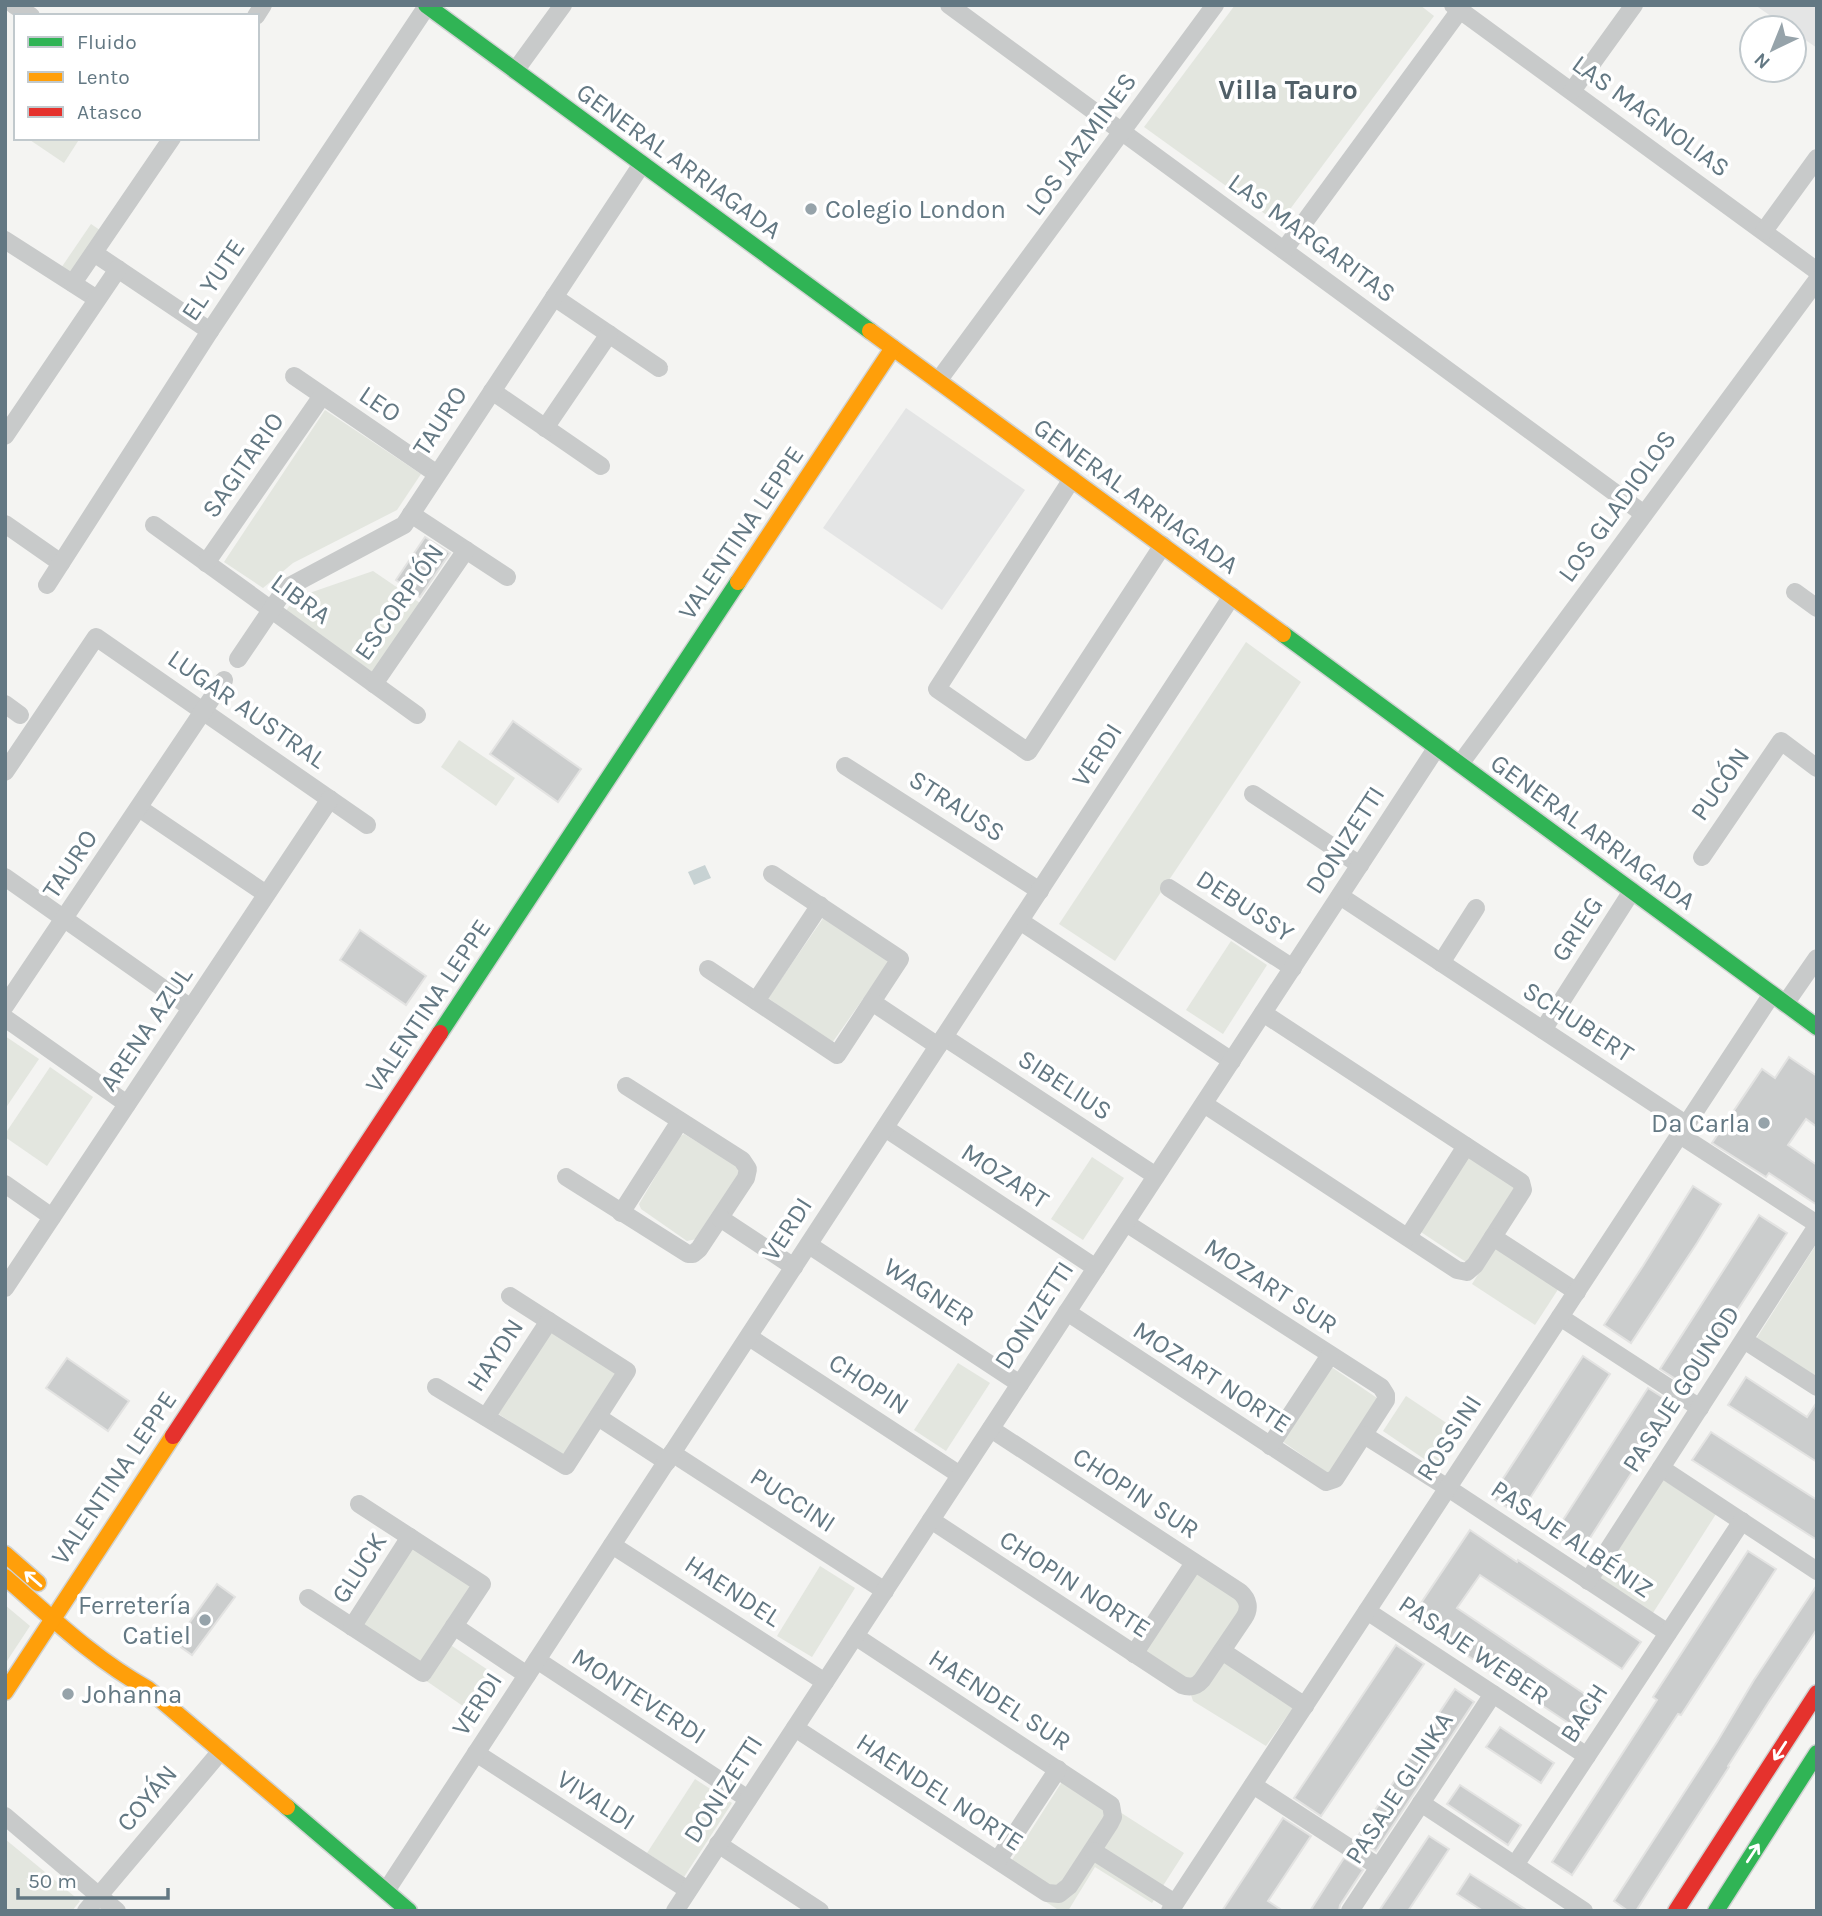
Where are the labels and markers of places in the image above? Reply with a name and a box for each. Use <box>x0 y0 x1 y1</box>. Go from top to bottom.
place label: Colegio London <box>825 194 1006 225</box>
marker: Colegio London <box>803 201 819 217</box>
place label: Da Carla <box>1651 1108 1750 1139</box>
marker: Da Carla <box>1756 1115 1772 1131</box>
place label: Ferretería Catiel <box>78 1590 191 1651</box>
marker: Ferretería Catiel <box>197 1612 213 1628</box>
place label: Johanna <box>82 1679 182 1710</box>
marker: Johanna <box>60 1686 76 1702</box>

